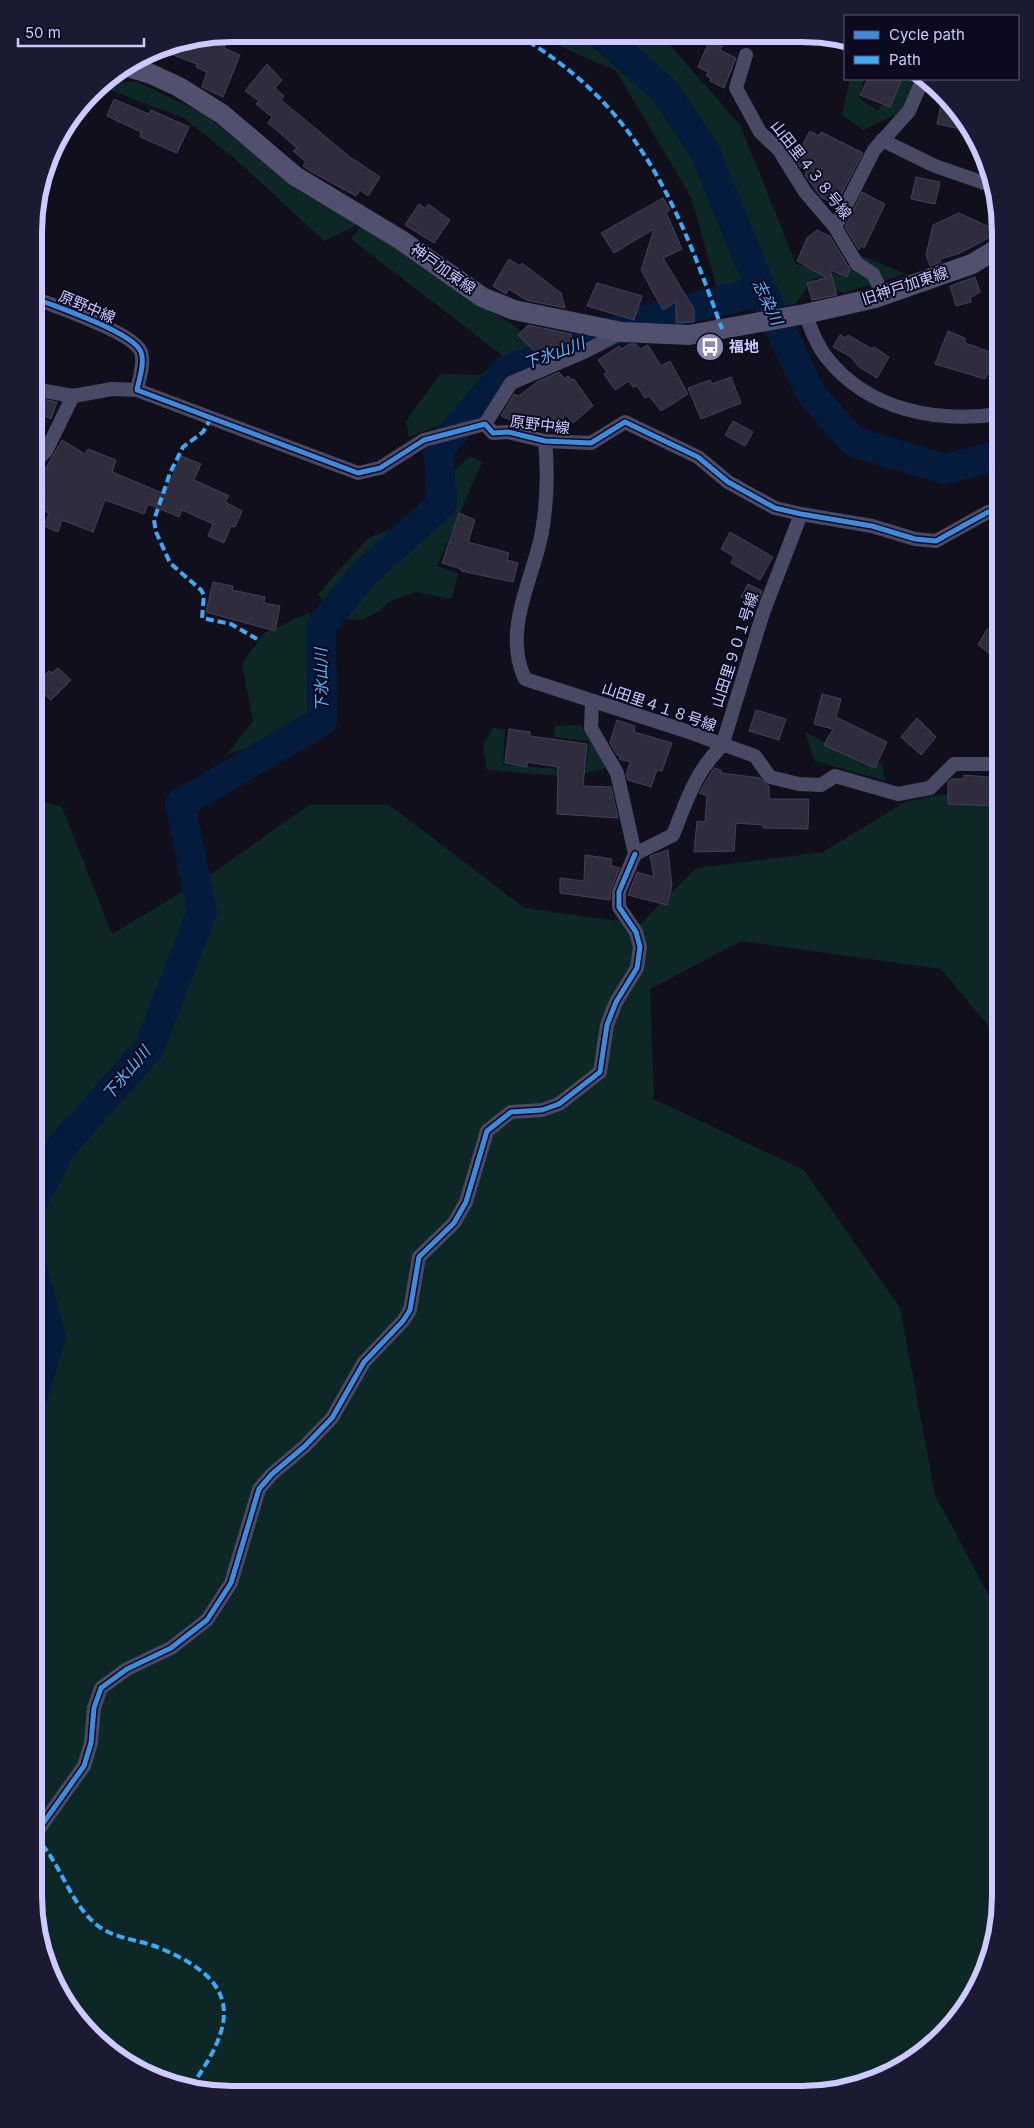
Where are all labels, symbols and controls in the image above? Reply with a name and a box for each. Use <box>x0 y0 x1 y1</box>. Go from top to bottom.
scale bar <box>18 15 144 47</box>
legend <box>844 15 1019 80</box>
text: 50 m <box>25 23 61 42</box>
text: Cycle path <box>889 25 965 44</box>
text: Path <box>889 50 921 69</box>
street label: 山田里４３８号線 <box>767 117 856 223</box>
street label: 神戸加東線 <box>407 239 479 298</box>
street label: 旧神戸加東線 <box>859 263 951 308</box>
water label: 志染川 <box>749 276 788 330</box>
street label: 原野中線 <box>56 286 119 327</box>
water label: 下氷山川 <box>521 332 589 373</box>
bus stop icon: 福地 <box>695 332 725 362</box>
place label: 福地 <box>728 337 759 356</box>
street label: 原野中線 <box>509 411 571 438</box>
street label: 山田里９０１号線 <box>707 590 762 710</box>
water label: 下氷山川 <box>310 646 332 712</box>
street label: 山田里４１８号線 <box>599 678 719 735</box>
water label: 下氷山川 <box>98 1041 156 1104</box>

